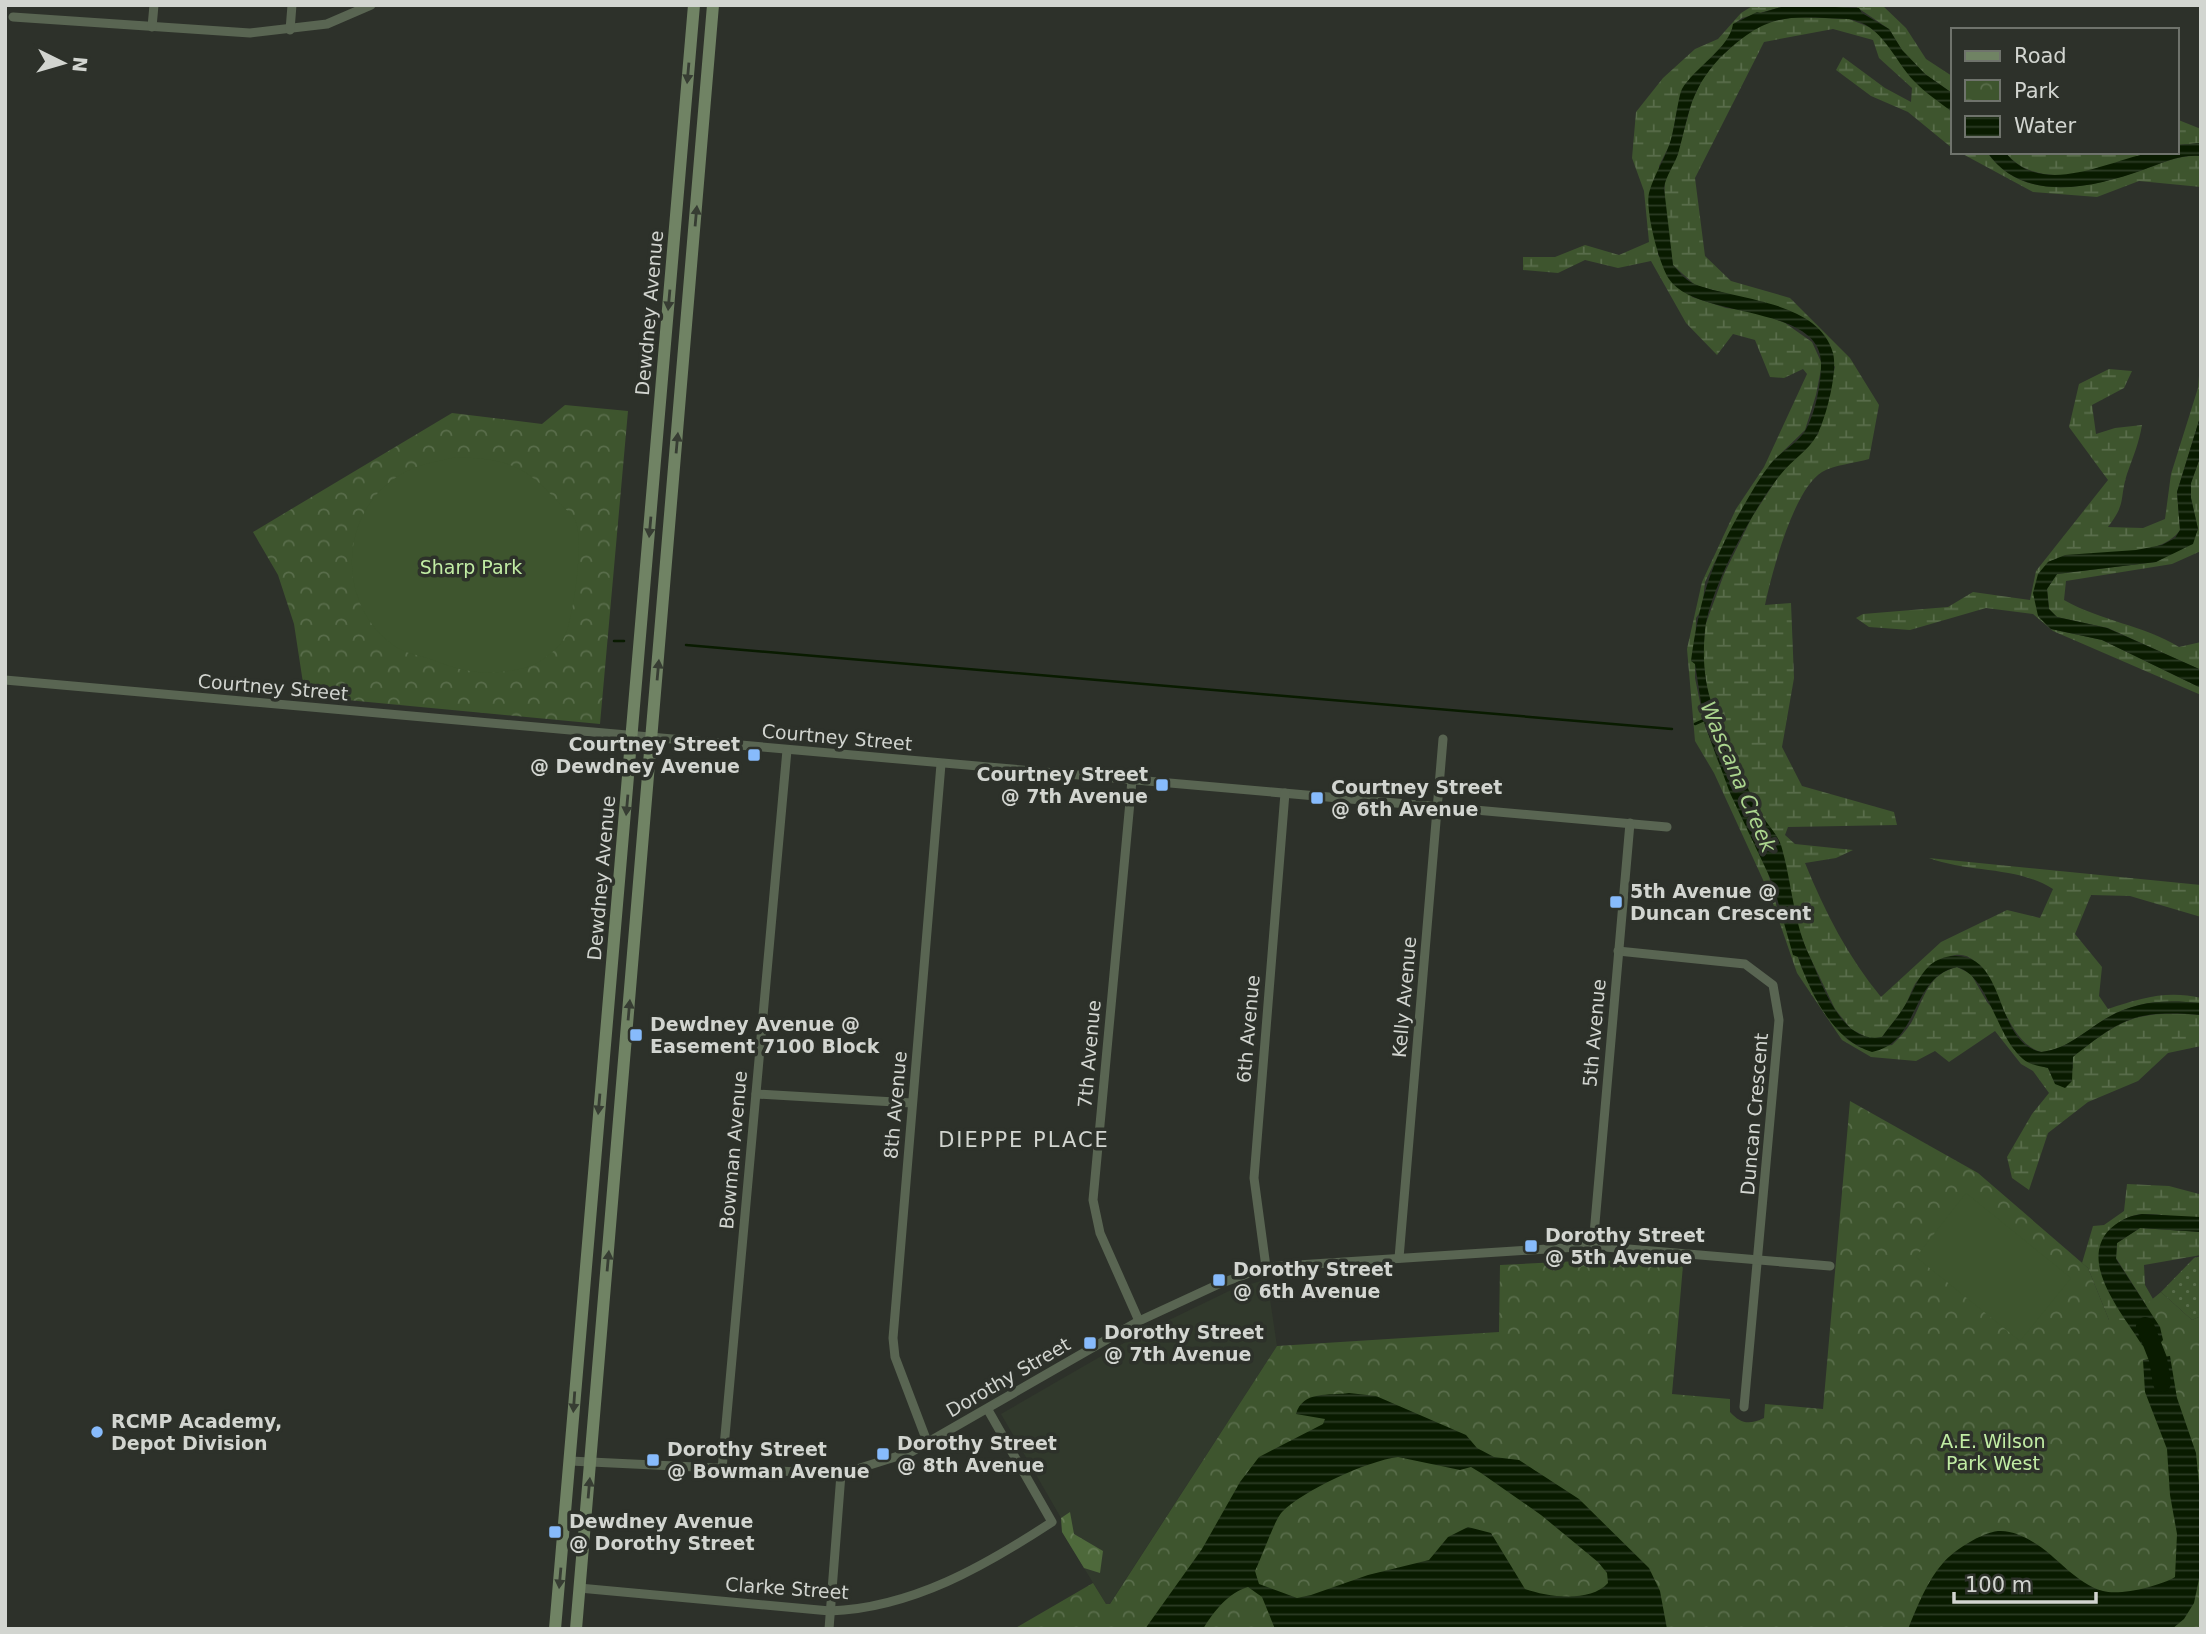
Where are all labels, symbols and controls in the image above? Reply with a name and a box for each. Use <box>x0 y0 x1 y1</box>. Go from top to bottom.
north arrow <box>28 28 98 98</box>
legend <box>1951 28 2178 154</box>
text: Road <box>2014 44 2067 68</box>
text: N <box>68 56 92 73</box>
one-way arrow <box>682 62 693 84</box>
text: Park <box>2014 79 2060 103</box>
text: Water <box>2014 114 2076 138</box>
one-way arrow <box>691 205 702 227</box>
street label: Dewdney Avenue <box>631 230 667 396</box>
one-way arrow <box>663 289 674 311</box>
one-way arrow <box>672 432 683 454</box>
one-way arrow <box>644 516 655 538</box>
park label: Sharp Park <box>420 556 522 578</box>
one-way arrow <box>653 659 664 681</box>
street label: Courtney Street <box>197 669 349 705</box>
water label: Wascana Creek <box>1695 698 1781 857</box>
street label: Courtney Street <box>761 719 913 755</box>
place label: Courtney Street @ Dewdney Avenue <box>530 733 740 777</box>
marker: Courtney Street @ Dewdney Avenue <box>746 747 762 763</box>
place label: Courtney Street @ 7th Avenue <box>977 763 1148 807</box>
place label: Courtney Street @ 6th Avenue <box>1331 776 1502 820</box>
marker: Courtney Street @ 7th Avenue <box>1154 777 1170 793</box>
marker: Courtney Street @ 6th Avenue <box>1309 790 1325 806</box>
one-way arrow <box>621 794 632 816</box>
street label: Dewdney Avenue <box>583 795 619 961</box>
place label: 5th Avenue @ Duncan Crescent <box>1630 880 1811 924</box>
marker: 5th Avenue @ Duncan Crescent <box>1608 894 1624 910</box>
street label: Kelly Avenue <box>1388 935 1420 1059</box>
street label: 6th Avenue <box>1232 974 1264 1084</box>
street label: 5th Avenue <box>1578 978 1610 1088</box>
one-way arrow <box>624 999 635 1021</box>
street label: 7th Avenue <box>1073 999 1105 1109</box>
place label: Dewdney Avenue @ Easement 7100 Block <box>650 1013 880 1057</box>
marker: Dewdney Avenue @ Easement 7100 Block <box>628 1027 644 1043</box>
street label: Duncan Crescent <box>1736 1032 1772 1196</box>
street label: 8th Avenue <box>879 1050 911 1160</box>
street label: Bowman Avenue <box>715 1070 751 1230</box>
one-way arrow <box>594 1093 605 1115</box>
district label: DIEPPE PLACE <box>938 1128 1110 1152</box>
place label: Dorothy Street @ 5th Avenue <box>1545 1224 1705 1268</box>
marker: Dorothy Street @ 5th Avenue <box>1523 1238 1539 1254</box>
one-way arrow <box>603 1250 614 1272</box>
place label: Dorothy Street @ 6th Avenue <box>1233 1258 1393 1302</box>
marker: Dorothy Street @ 6th Avenue <box>1211 1272 1227 1288</box>
place label: Dorothy Street @ 7th Avenue <box>1104 1321 1264 1365</box>
street label: Dorothy Street <box>942 1333 1074 1421</box>
marker: Dorothy Street @ 7th Avenue <box>1082 1335 1098 1351</box>
one-way arrow <box>568 1391 579 1413</box>
place label: RCMP Academy, Depot Division <box>111 1410 282 1454</box>
marker: RCMP Academy, Depot Division <box>89 1424 105 1440</box>
park label: A.E. Wilson Park West <box>1940 1430 2046 1474</box>
place label: Dorothy Street @ 8th Avenue <box>897 1432 1057 1476</box>
place label: Dorothy Street @ Bowman Avenue <box>667 1438 870 1482</box>
marker: Dorothy Street @ 8th Avenue <box>875 1446 891 1462</box>
marker: Dorothy Street @ Bowman Avenue <box>645 1452 661 1468</box>
one-way arrow <box>583 1476 594 1498</box>
place label: Dewdney Avenue @ Dorothy Street <box>569 1510 754 1554</box>
marker: Dewdney Avenue @ Dorothy Street <box>547 1524 563 1540</box>
scale bar <box>1954 1560 2096 1604</box>
one-way arrow <box>554 1567 565 1589</box>
street label: Clarke Street <box>724 1573 850 1603</box>
text: 100 m <box>1965 1573 2032 1597</box>

